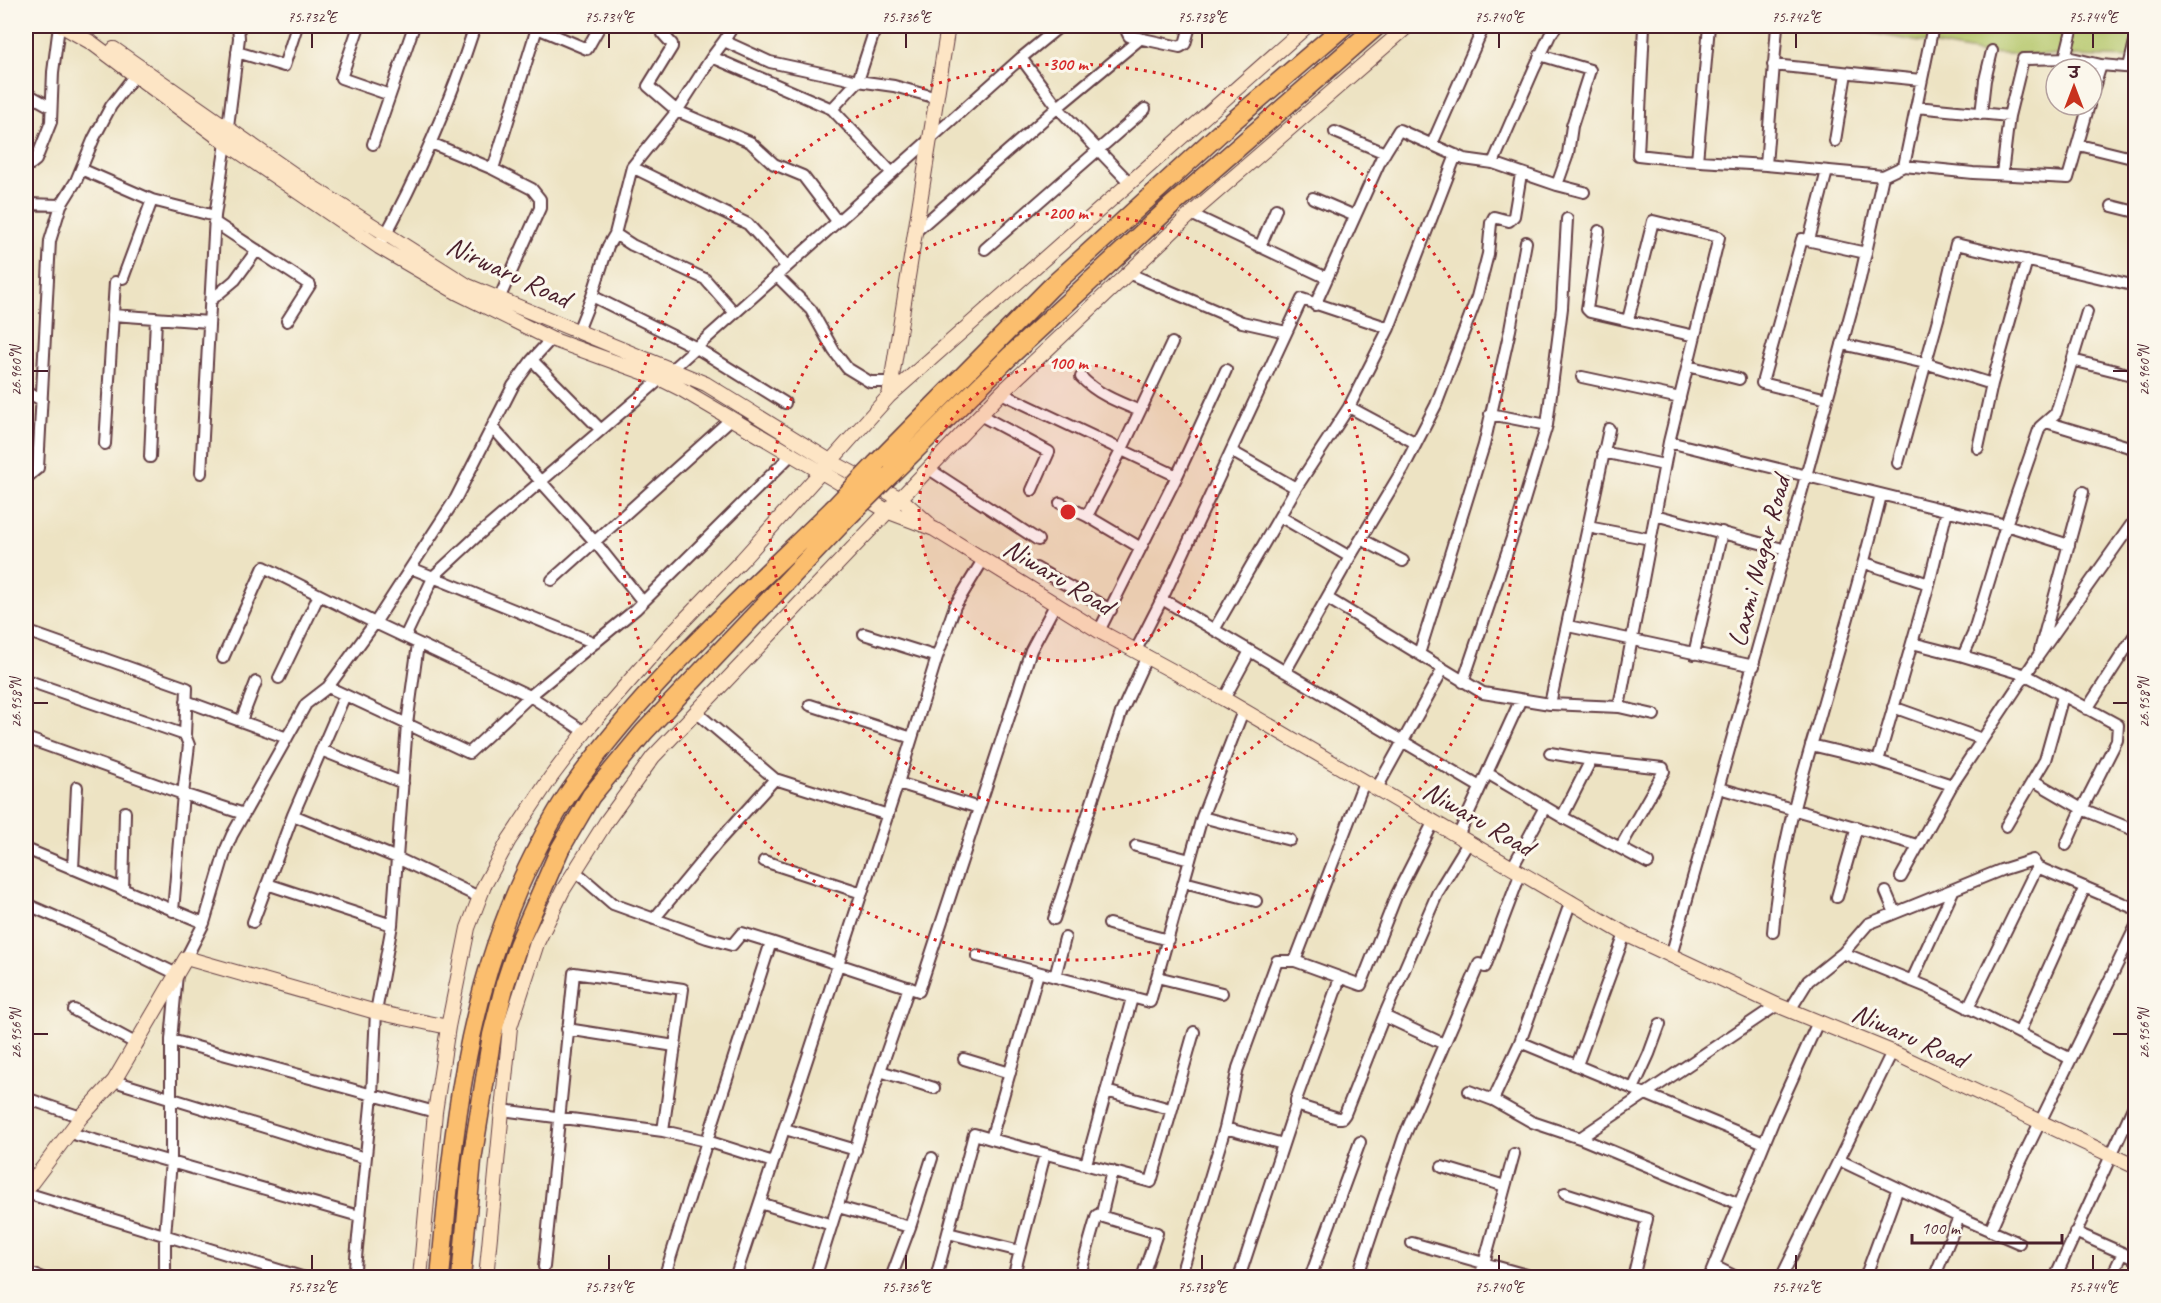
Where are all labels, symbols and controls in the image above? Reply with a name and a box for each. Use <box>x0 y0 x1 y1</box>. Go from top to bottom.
text: 75.732°E <box>288 8 339 27</box>
text: 75.734°E <box>585 8 636 27</box>
text: 75.736°E <box>882 8 933 27</box>
text: 75.738°E <box>1178 8 1229 27</box>
text: 75.740°E <box>1475 8 1526 27</box>
text: 75.742°E <box>1772 8 1823 27</box>
text: 75.744°E <box>2069 8 2120 27</box>
text: 300 m <box>1049 53 1089 75</box>
north arrow <box>2044 57 2104 117</box>
text: उ <box>2067 63 2081 83</box>
text: 200 m <box>1049 202 1089 224</box>
street label: Nirwaru Road <box>441 228 580 317</box>
text: 26.960°N <box>7 343 26 396</box>
text: 26.960°N <box>2135 343 2154 396</box>
text: 100 m <box>1049 352 1089 374</box>
street label: Laxmi Nagar Road <box>1719 468 1799 650</box>
centre of rings <box>1058 502 1078 522</box>
street label: Niwaru Road <box>997 530 1124 625</box>
text: 26.958°N <box>7 675 26 728</box>
text: 26.958°N <box>2135 675 2154 728</box>
street label: Niwaru Road <box>1417 773 1544 866</box>
street label: Niwaru Road <box>1847 995 1976 1078</box>
text: 26.956°N <box>7 1006 26 1059</box>
text: 26.956°N <box>2135 1006 2154 1059</box>
scale bar <box>1912 1207 2062 1245</box>
text: 100 m <box>1921 1217 1962 1239</box>
text: 75.732°E <box>288 1278 339 1297</box>
text: 75.734°E <box>585 1278 636 1297</box>
text: 75.736°E <box>882 1278 933 1297</box>
text: 75.738°E <box>1178 1278 1229 1297</box>
text: 75.740°E <box>1475 1278 1526 1297</box>
text: 75.742°E <box>1772 1278 1823 1297</box>
text: 75.744°E <box>2069 1278 2120 1297</box>

